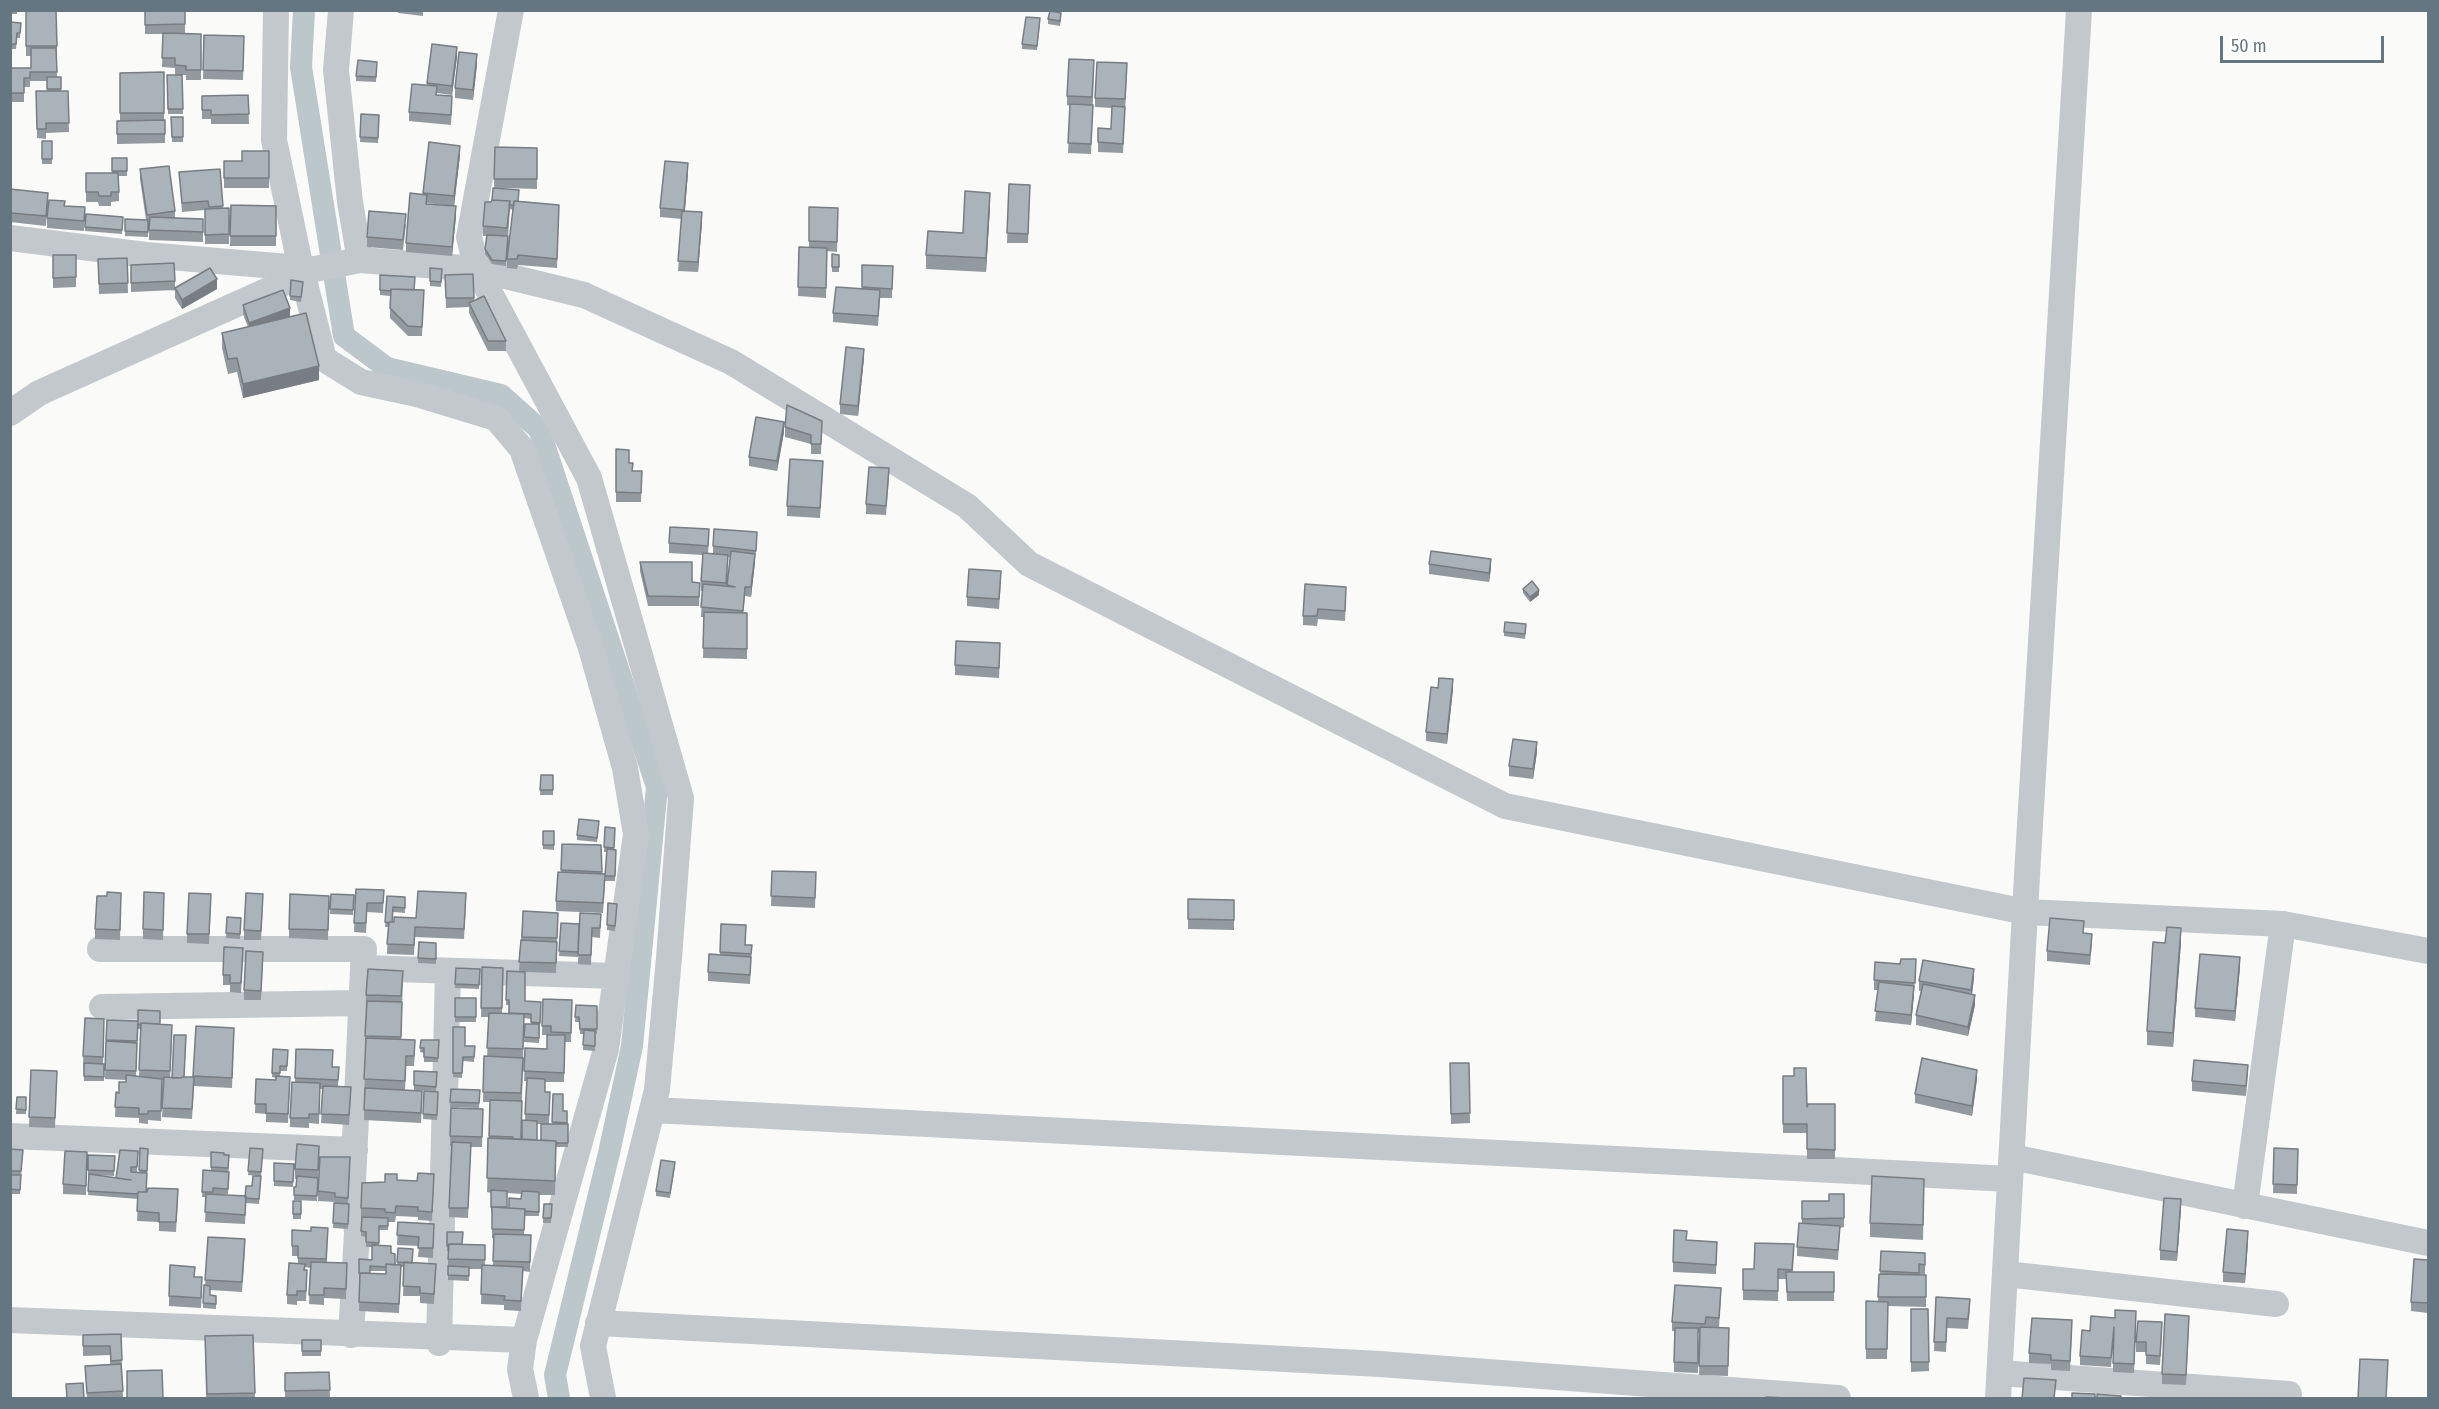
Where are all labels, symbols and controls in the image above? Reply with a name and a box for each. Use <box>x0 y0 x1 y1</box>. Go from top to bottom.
scale bar <box>2223 24 2386 62</box>
text: 50 m <box>2231 35 2267 57</box>

